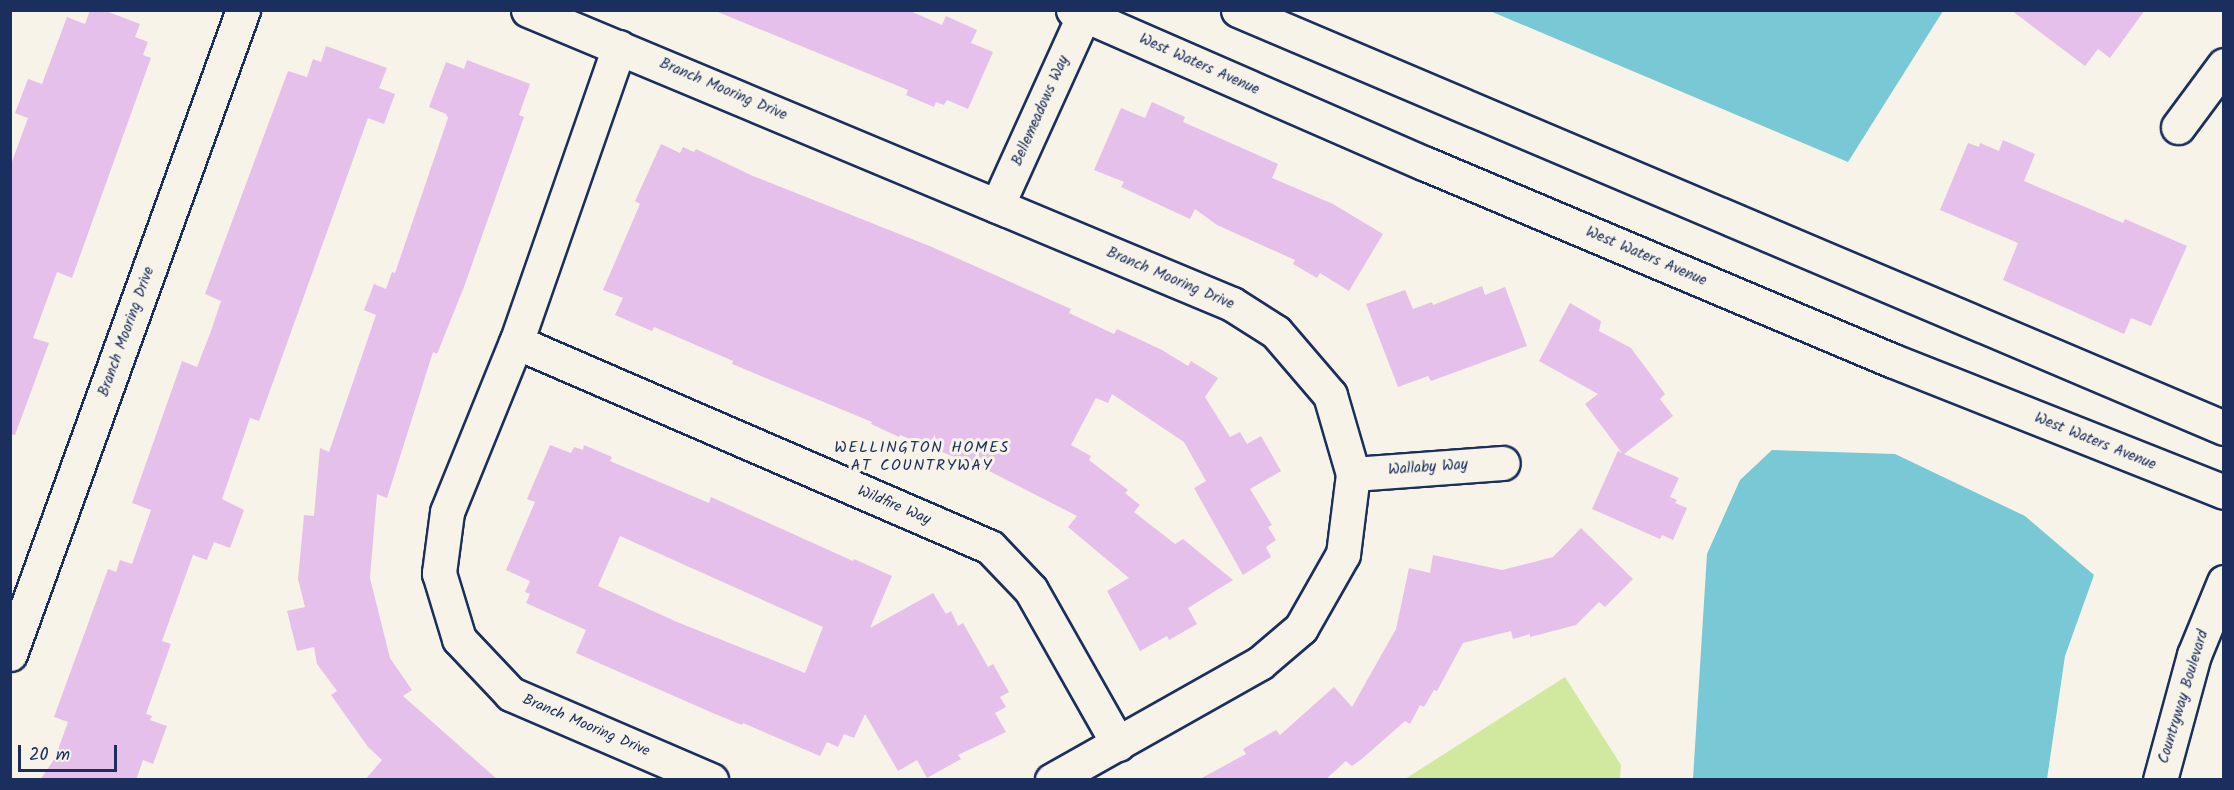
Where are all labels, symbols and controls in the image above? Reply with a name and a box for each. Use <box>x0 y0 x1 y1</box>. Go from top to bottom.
street label: West Waters Avenue <box>1136 30 1262 100</box>
street label: Bellemeadows Way <box>1009 53 1073 169</box>
street label: Branch Mooring Drive <box>657 55 789 125</box>
street label: West Waters Avenue <box>1583 223 1709 291</box>
street label: Branch Mooring Drive <box>1104 244 1236 314</box>
street label: Branch Mooring Drive <box>95 265 159 399</box>
street label: West Waters Avenue <box>2032 409 2158 475</box>
district label: WELLINGTON HOMES AT COUNTRYWAY <box>834 438 1010 476</box>
street label: Wallaby Way <box>1388 456 1468 480</box>
street label: Wildfire Way <box>855 482 933 530</box>
street label: Countryway Boulevard <box>2155 628 2213 766</box>
street label: Branch Mooring Drive <box>520 691 652 761</box>
scale bar <box>21 733 120 771</box>
text: 20 m <box>29 741 70 770</box>

